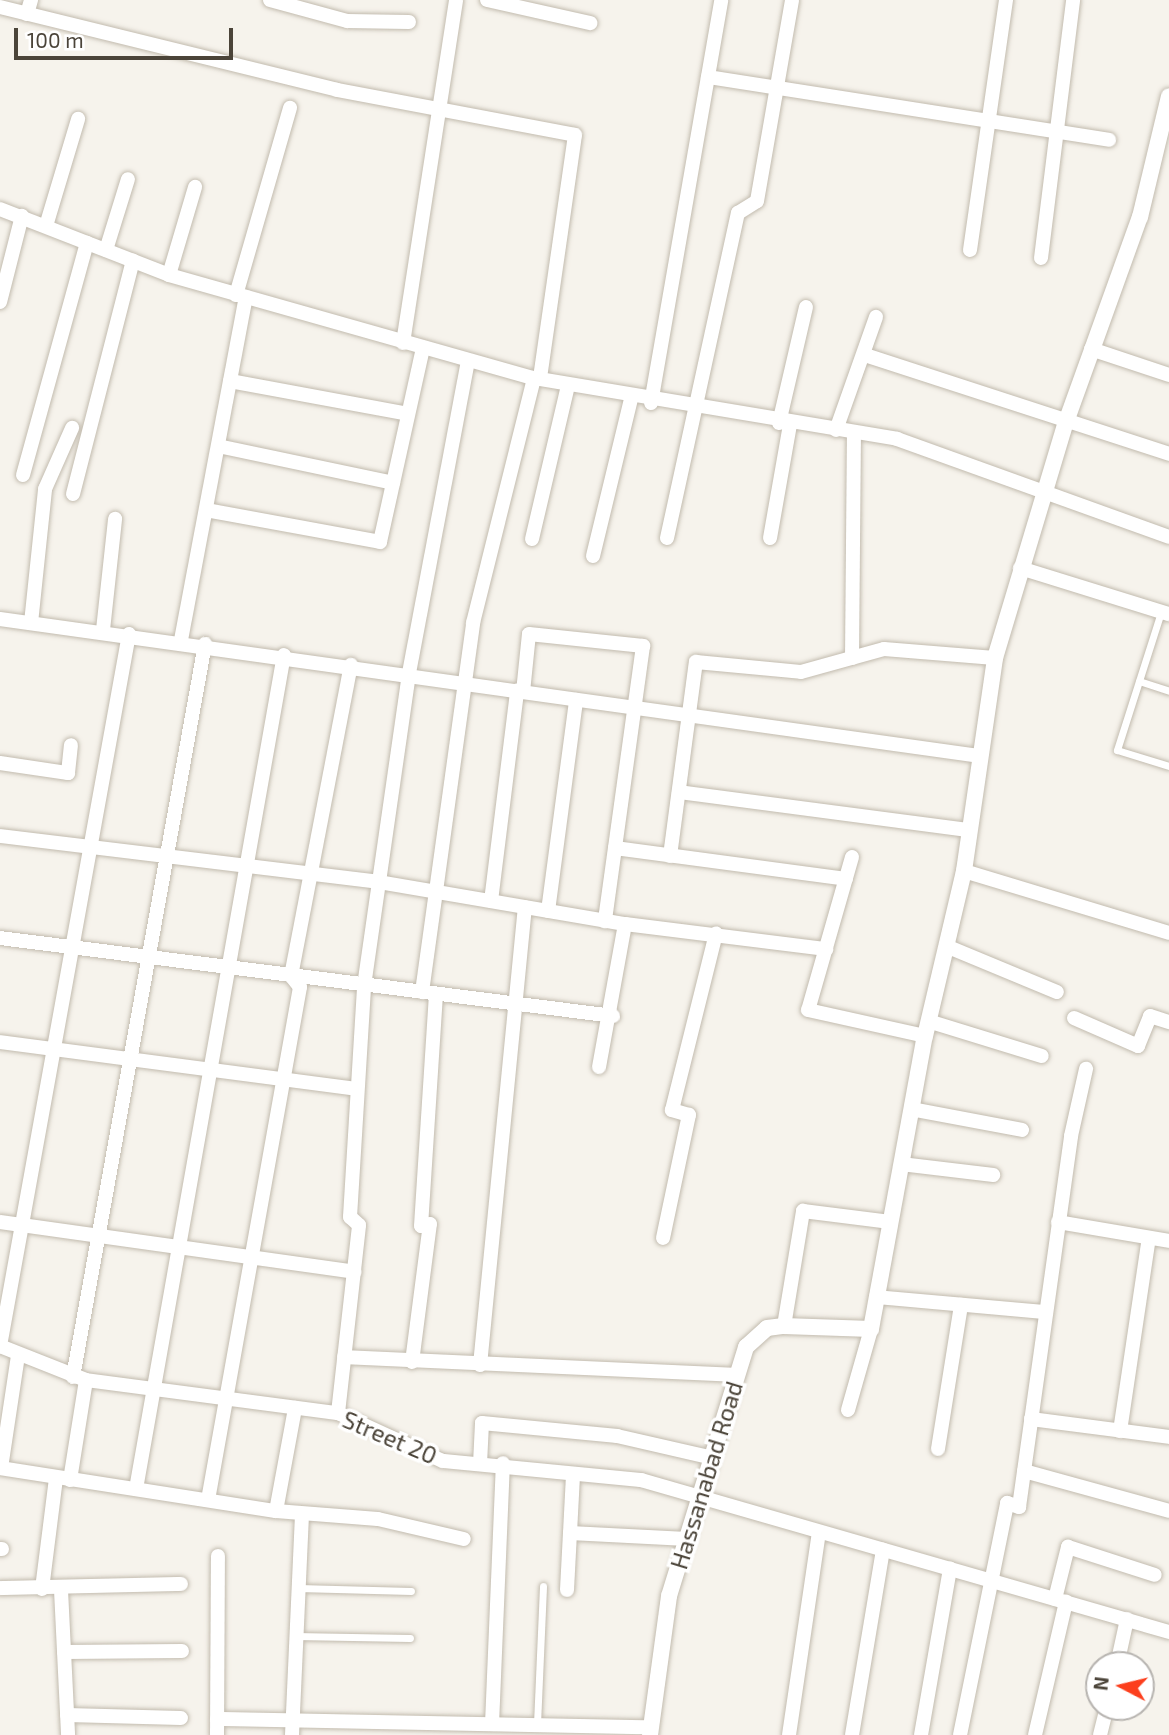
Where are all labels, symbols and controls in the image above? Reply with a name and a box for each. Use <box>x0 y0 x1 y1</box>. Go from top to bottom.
scale bar <box>18 14 236 58</box>
text: 100 m <box>27 27 84 52</box>
street label: Hassanabad Road <box>664 1377 748 1573</box>
street label: Street 20 <box>338 1404 442 1470</box>
north arrow <box>1085 1651 1155 1721</box>
text: N <box>1088 1675 1113 1692</box>

